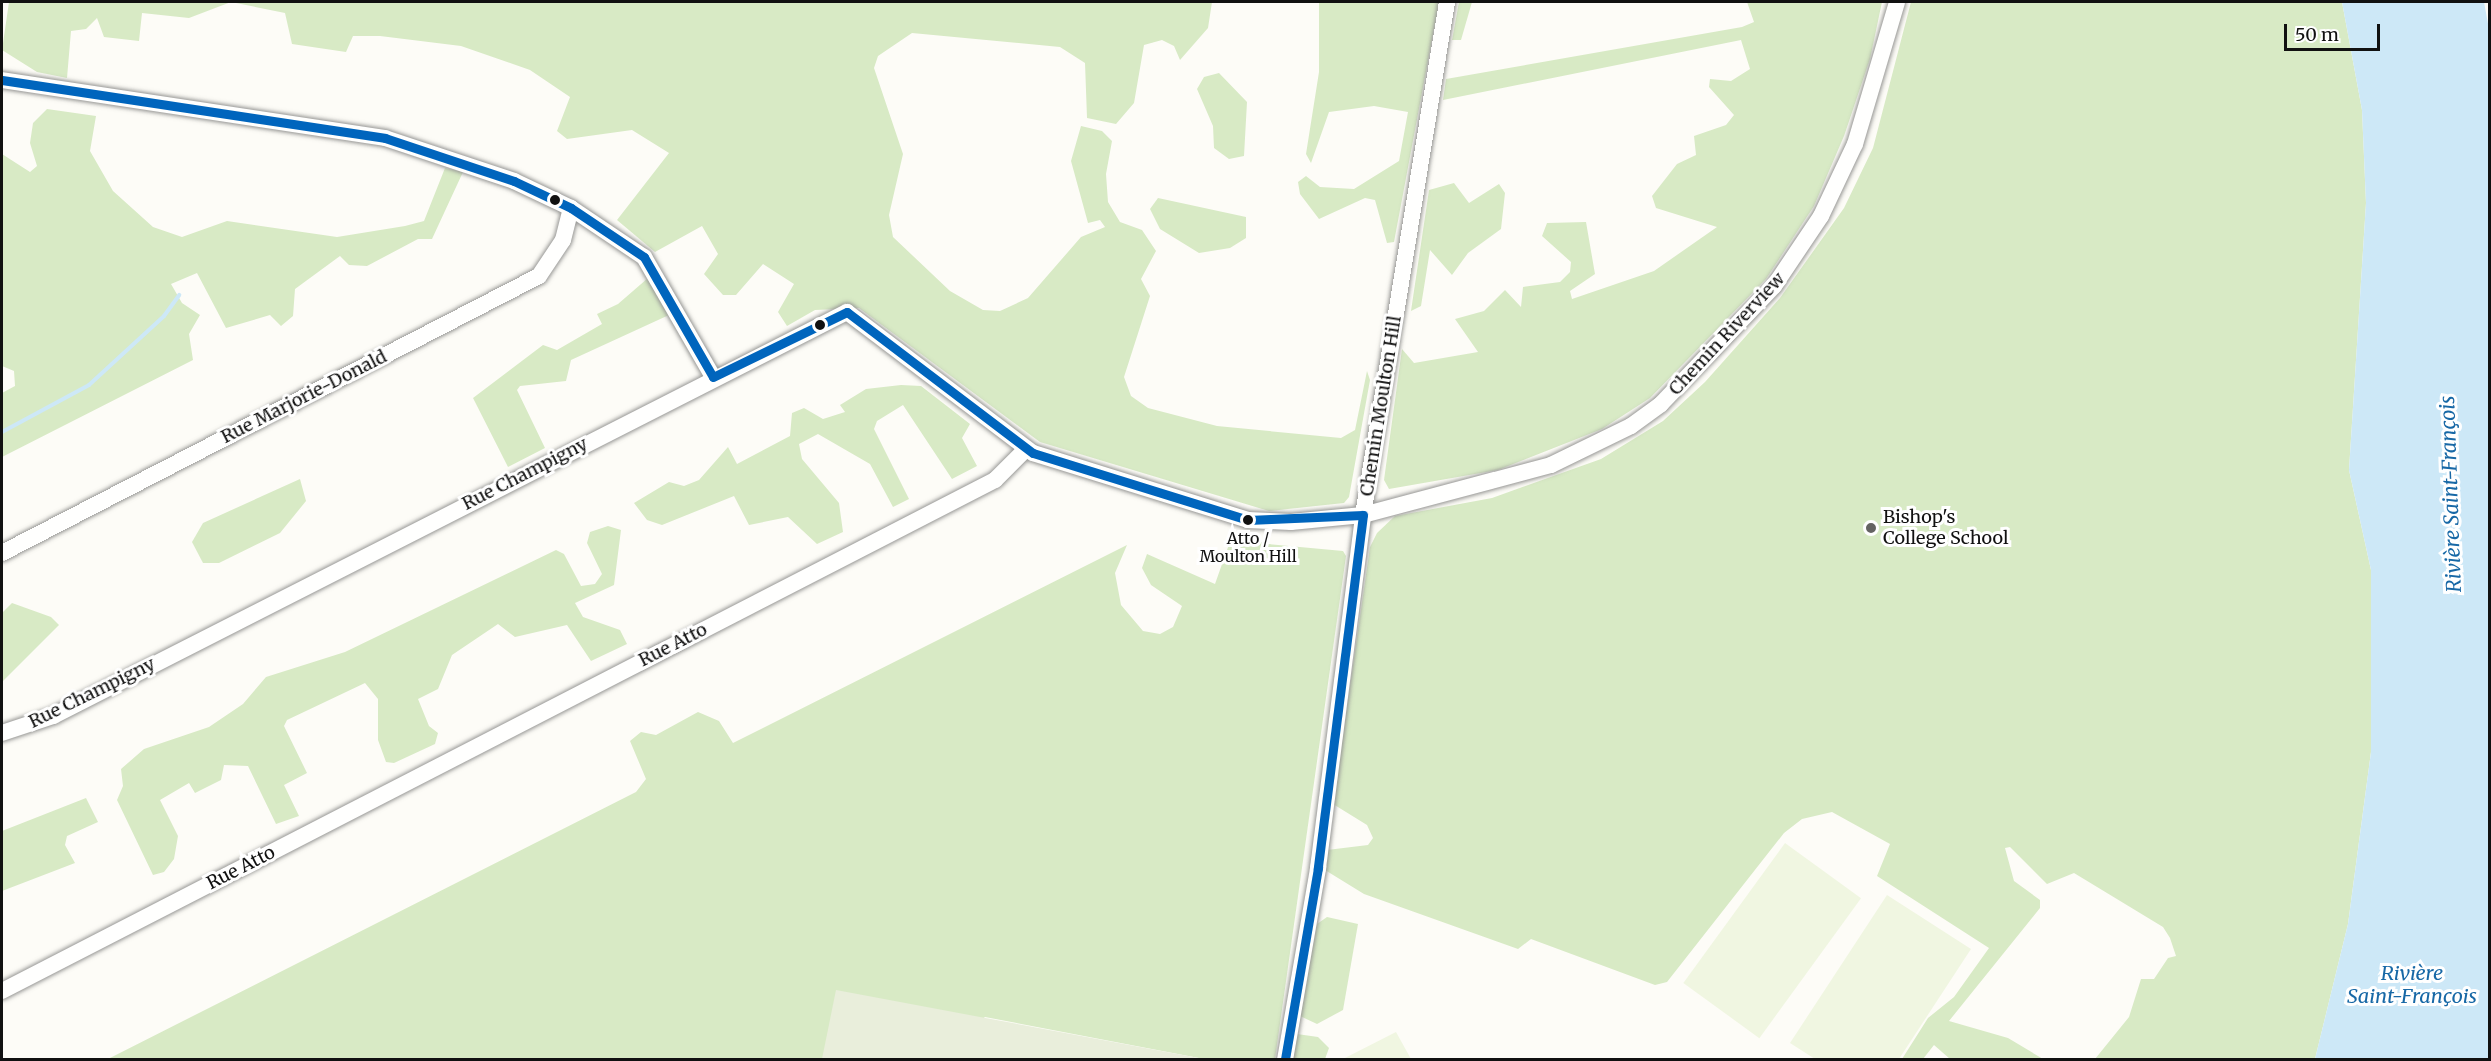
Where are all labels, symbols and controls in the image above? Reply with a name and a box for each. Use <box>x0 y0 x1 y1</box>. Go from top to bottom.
scale bar <box>2287 12 2383 50</box>
text: 50 m <box>2295 23 2339 46</box>
unlabelled marker <box>549 194 561 206</box>
street label: Chemin Riverview <box>1665 268 1789 400</box>
street label: Chemin Moulton Hill <box>1356 314 1406 498</box>
unlabelled marker <box>814 319 826 331</box>
street label: Rue Marjorie-Donald <box>218 346 390 448</box>
water label: Rivière Saint-François <box>2435 395 2465 593</box>
street label: Rue Champigny <box>459 433 591 515</box>
place label: Bishop's College School <box>1883 507 2008 550</box>
marker: Atto / Moulton Hill <box>1242 514 1254 526</box>
marker: Bishop's College School <box>1864 521 1878 535</box>
place label: Atto / Moulton Hill <box>1199 528 1297 566</box>
street label: Rue Atto <box>635 619 711 671</box>
street label: Rue Champigny <box>25 653 159 733</box>
street label: Rue Atto <box>203 842 279 894</box>
water label: Rivière Saint-François <box>2347 960 2477 1007</box>

